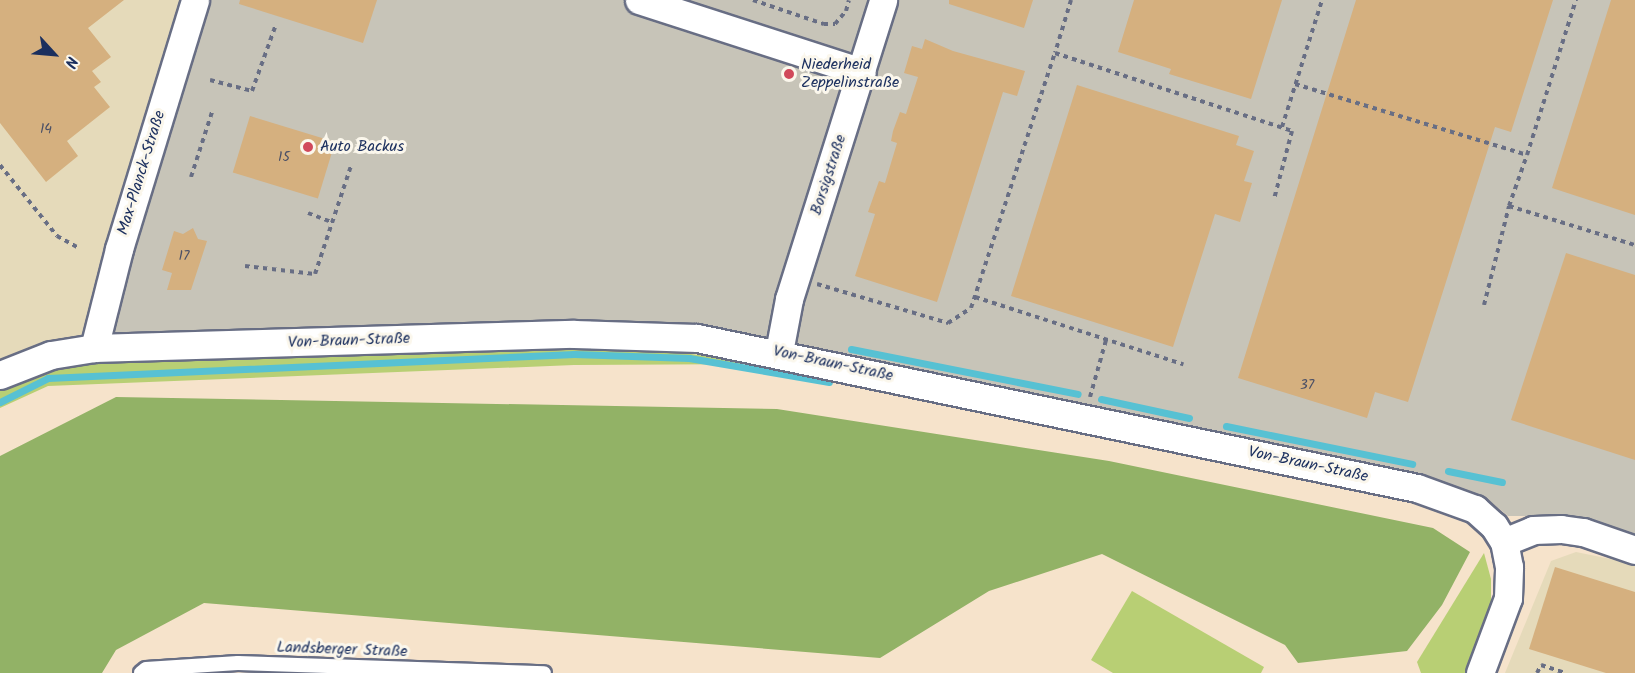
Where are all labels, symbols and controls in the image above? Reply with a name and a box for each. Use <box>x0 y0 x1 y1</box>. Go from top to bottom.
north arrow <box>24 24 84 84</box>
text: N <box>57 52 84 72</box>
place label: Niederheid Zeppelinstraße <box>801 55 899 93</box>
marker: Niederheid Zeppelinstraße <box>782 67 796 81</box>
street label: Max-Planck-Straße <box>114 109 170 237</box>
house number: 14 <box>40 121 52 137</box>
street label: Borsigstraße <box>807 132 851 218</box>
place label: Auto Backus <box>320 137 404 157</box>
marker: Auto Backus <box>301 140 315 154</box>
house number: 15 <box>278 149 290 165</box>
house number: 17 <box>179 248 189 264</box>
street label: Von-Braun-Straße <box>288 329 410 353</box>
street label: Von-Braun-Straße <box>771 342 895 386</box>
house number: 37 <box>1300 377 1314 393</box>
street label: Von-Braun-Straße <box>1246 443 1370 487</box>
street label: Landsberger Straße <box>276 638 408 662</box>

